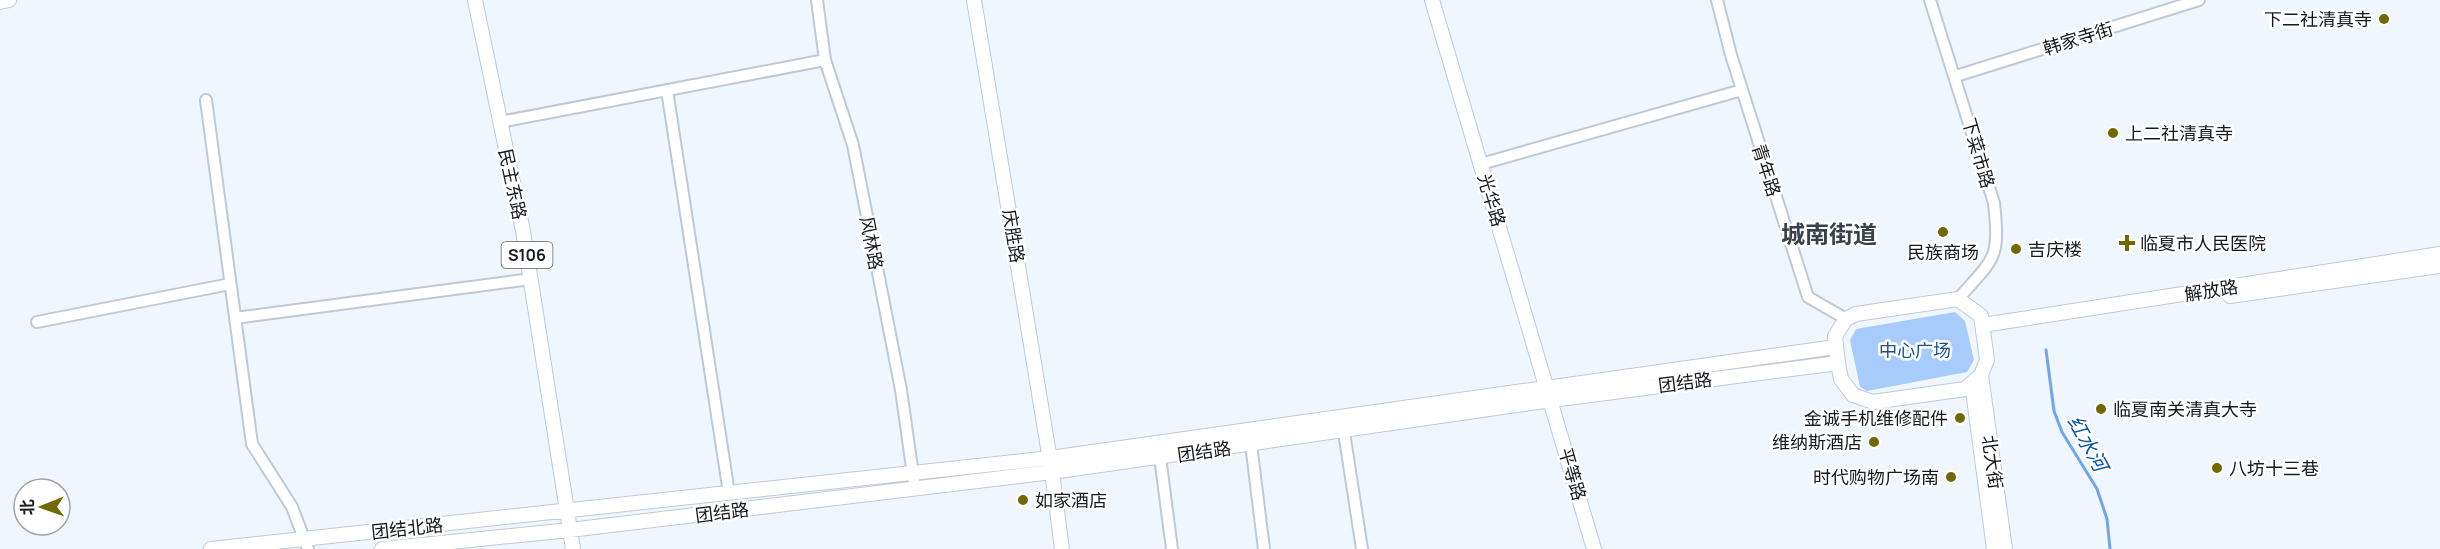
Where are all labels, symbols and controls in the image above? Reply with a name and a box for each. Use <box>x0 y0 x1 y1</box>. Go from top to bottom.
place label: 下二社清真寺 <box>2264 7 2372 31</box>
marker: 下二社清真寺 <box>2377 12 2391 26</box>
street label: 韩家寺街 <box>2040 16 2116 60</box>
street label: 下菜市路 <box>1958 115 2000 191</box>
place label: 上二社清真寺 <box>2125 121 2233 145</box>
marker: 上二社清真寺 <box>2106 126 2120 140</box>
street label: 青年路 <box>1747 141 1787 199</box>
street label: 民主东路 <box>494 146 532 222</box>
street label: 光华路 <box>1473 171 1511 229</box>
street label: 庆胜路 <box>998 207 1030 265</box>
street label: 风林路 <box>855 214 889 272</box>
district label: 城南街道 <box>1781 217 1877 250</box>
marker: 民族商场 <box>1936 225 1950 239</box>
place label: 临夏市人民医院 <box>2140 231 2266 255</box>
marker: 临夏市人民医院 <box>2118 234 2136 252</box>
place label: 吉庆楼 <box>2028 237 2082 261</box>
place label: 民族商场 <box>1907 240 1979 264</box>
road number: S106 <box>502 242 552 268</box>
marker: 吉庆楼 <box>2009 242 2023 256</box>
street label: 解放路 <box>2182 274 2240 306</box>
park label: 中心广场 <box>1879 338 1951 362</box>
street label: 团结路 <box>1657 367 1713 397</box>
place label: 临夏南关清真大寺 <box>2113 397 2257 421</box>
marker: 临夏南关清真大寺 <box>2094 402 2108 416</box>
place label: 金诚手机维修配件 <box>1804 406 1948 430</box>
water label: 红水河 <box>2062 410 2116 479</box>
marker: 金诚手机维修配件 <box>1953 411 1967 425</box>
place label: 维纳斯酒店 <box>1772 430 1862 454</box>
street label: 北大街 <box>1977 434 2009 490</box>
street label: 团结路 <box>1176 435 1232 467</box>
marker: 维纳斯酒店 <box>1867 435 1881 449</box>
street label: 平等路 <box>1554 445 1592 503</box>
place label: 八坊十三巷 <box>2229 456 2319 480</box>
marker: 八坊十三巷 <box>2210 461 2224 475</box>
place label: 时代购物广场南 <box>1813 465 1939 489</box>
marker: 时代购物广场南 <box>1944 470 1958 484</box>
north arrow <box>12 477 72 537</box>
place label: 如家酒店 <box>1035 488 1107 512</box>
marker: 如家酒店 <box>1016 493 1030 507</box>
street label: 团结路 <box>694 497 750 527</box>
text: 北 <box>16 499 38 515</box>
street label: 团结北路 <box>370 512 444 544</box>

